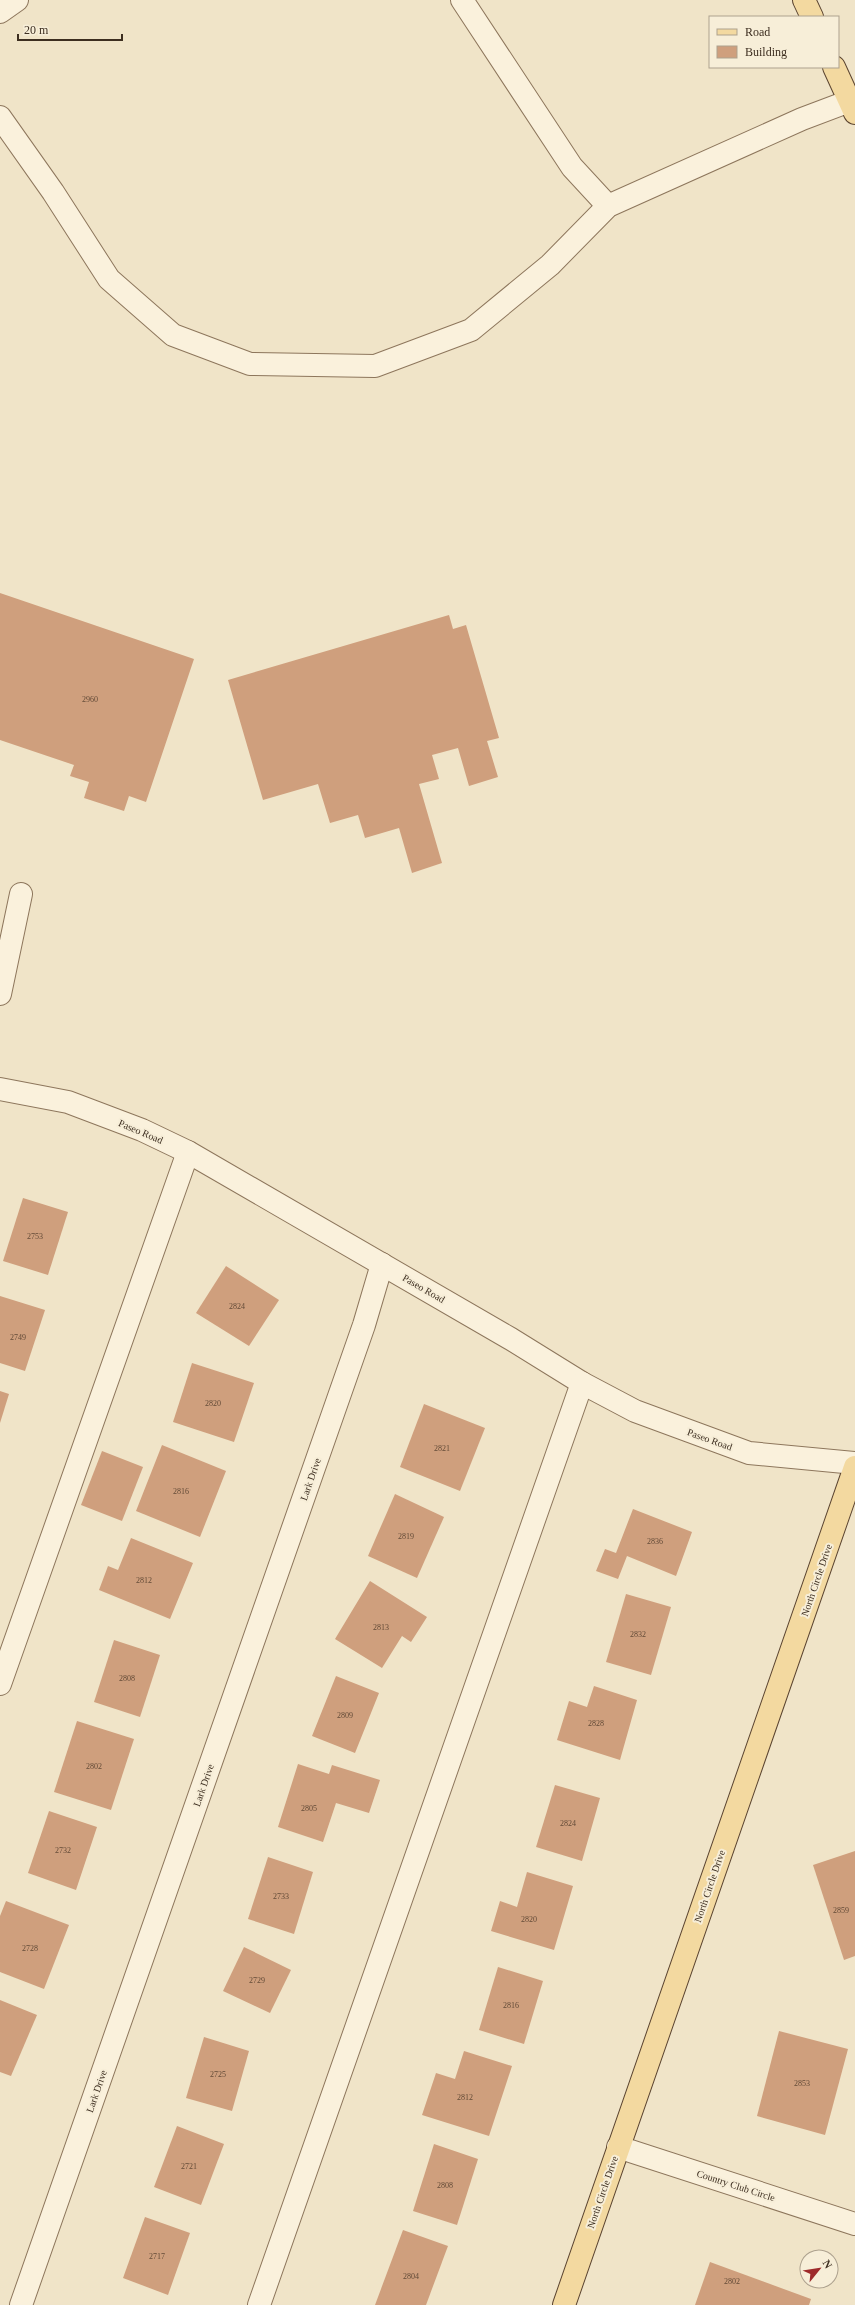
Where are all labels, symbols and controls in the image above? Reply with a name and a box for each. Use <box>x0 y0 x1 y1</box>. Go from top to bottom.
scale bar <box>18 16 122 42</box>
legend <box>709 16 839 68</box>
text: 20 m <box>24 23 49 37</box>
text: Road <box>745 25 770 39</box>
text: Building <box>745 45 787 59</box>
house number: 2960 <box>82 695 98 704</box>
street label: Paseo Road <box>117 1117 165 1146</box>
house number: 2753 <box>27 1232 43 1241</box>
street label: Paseo Road <box>401 1272 447 1305</box>
house number: 2824 <box>229 1302 245 1311</box>
house number: 2749 <box>10 1333 26 1342</box>
house number: 2820 <box>205 1399 221 1408</box>
street label: Paseo Road <box>686 1426 734 1453</box>
house number: 2821 <box>434 1444 450 1453</box>
street label: Lark Drive <box>298 1456 323 1502</box>
house number: 2816 <box>173 1487 189 1496</box>
house number: 2819 <box>398 1532 414 1541</box>
house number: 2836 <box>647 1537 663 1546</box>
street label: North Circle Drive <box>799 1542 834 1618</box>
house number: 2812 <box>136 1576 152 1585</box>
house number: 2813 <box>373 1623 389 1632</box>
house number: 2832 <box>630 1630 646 1639</box>
house number: 2808 <box>119 1674 135 1683</box>
house number: 2809 <box>337 1711 353 1720</box>
house number: 2828 <box>588 1719 604 1728</box>
house number: 2802 <box>86 1762 102 1771</box>
street label: Lark Drive <box>191 1762 216 1808</box>
house number: 2805 <box>301 1804 317 1813</box>
house number: 2824 <box>560 1819 576 1828</box>
house number: 2732 <box>55 1846 71 1855</box>
street label: North Circle Drive <box>692 1848 727 1924</box>
house number: 2733 <box>273 1892 289 1901</box>
house number: 2859 <box>833 1906 849 1915</box>
house number: 2820 <box>521 1915 537 1924</box>
house number: 2728 <box>22 1944 38 1953</box>
house number: 2729 <box>249 1976 265 1985</box>
house number: 2816 <box>503 2001 519 2010</box>
street label: Lark Drive <box>84 2068 109 2114</box>
house number: 2725 <box>210 2070 226 2079</box>
house number: 2853 <box>794 2079 810 2088</box>
house number: 2812 <box>457 2093 473 2102</box>
street label: North Circle Drive <box>585 2154 620 2230</box>
house number: 2721 <box>181 2162 197 2171</box>
street label: Country Club Circle <box>695 2168 777 2203</box>
house number: 2808 <box>437 2181 453 2190</box>
north arrow <box>799 2249 839 2289</box>
house number: 2717 <box>149 2252 165 2261</box>
text: N <box>820 2258 835 2270</box>
house number: 2804 <box>403 2272 419 2281</box>
house number: 2802 <box>724 2277 740 2286</box>

